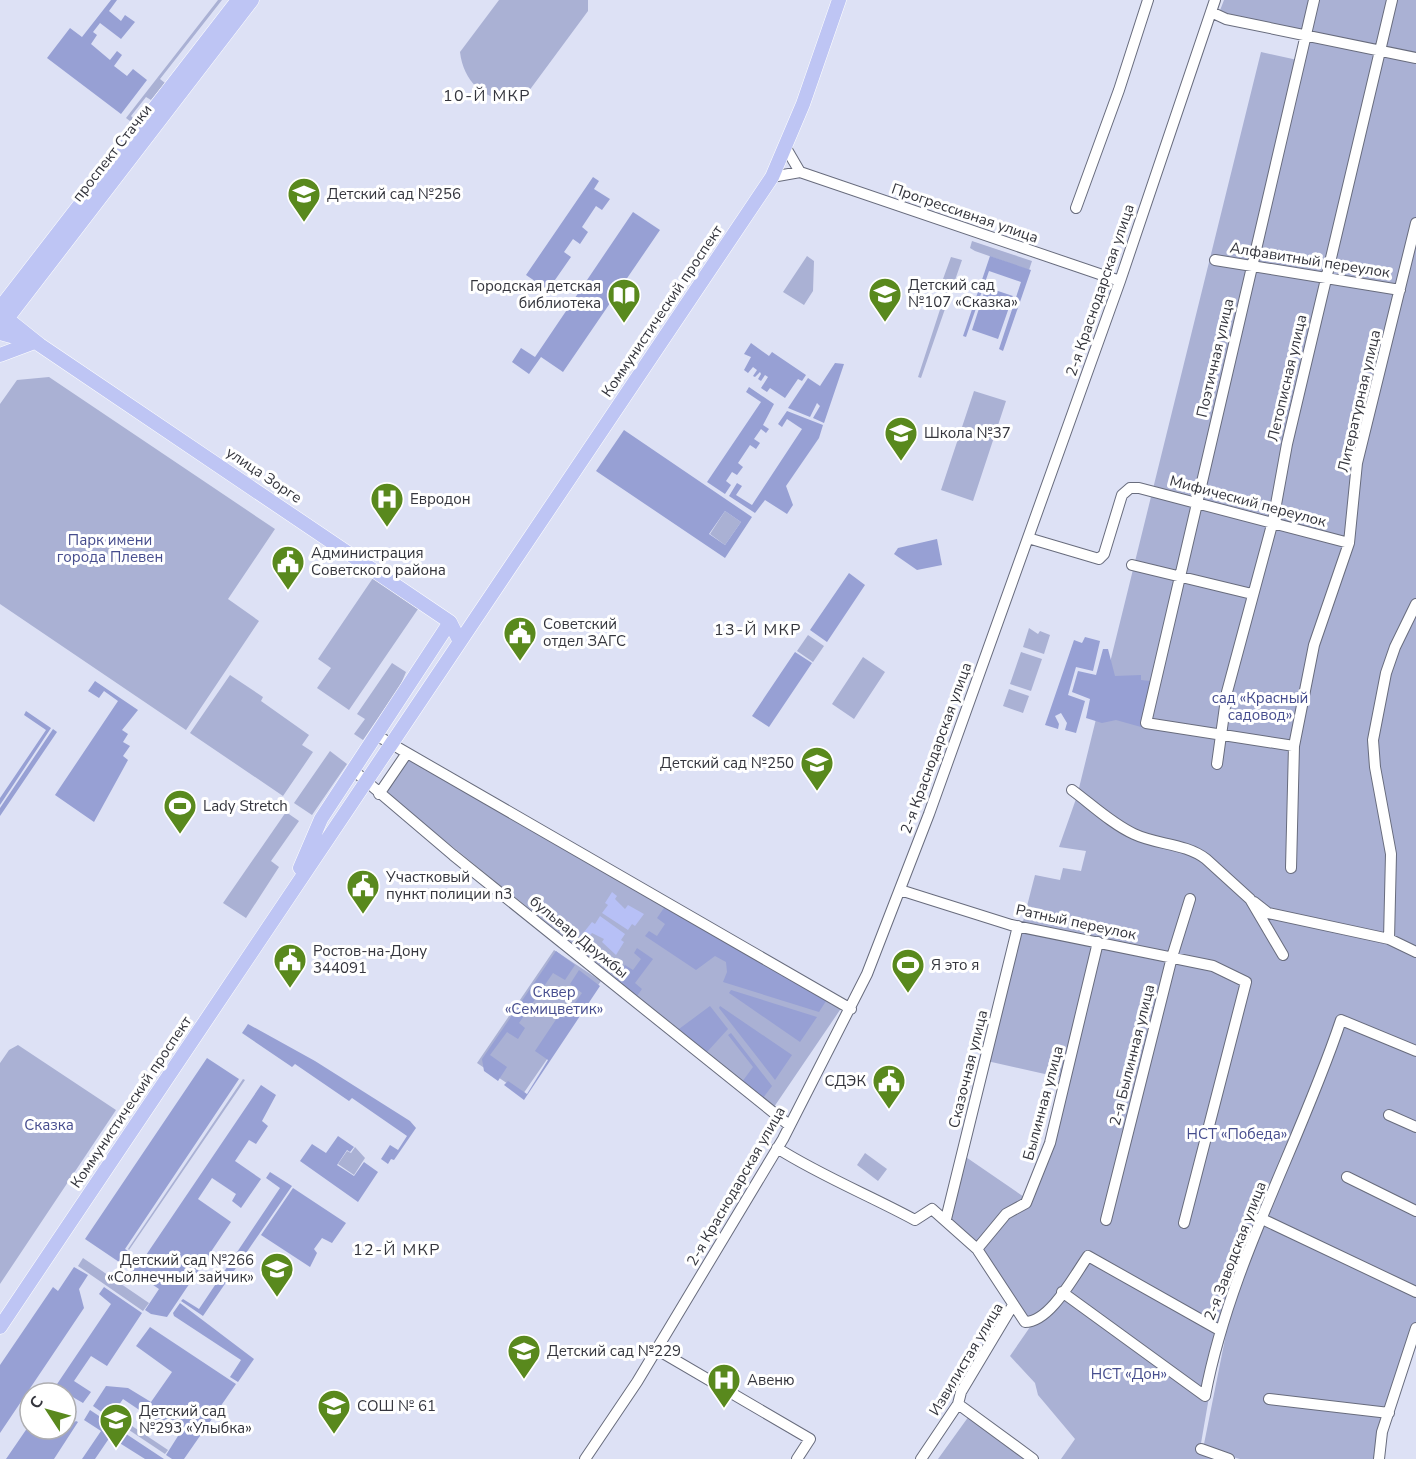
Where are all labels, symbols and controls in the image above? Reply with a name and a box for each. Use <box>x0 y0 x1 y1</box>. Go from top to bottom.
district label: 10-Й МКР <box>443 85 531 107</box>
street label: проспект Стачки <box>68 100 156 206</box>
school or university icon: Детский сад №256 <box>286 176 322 223</box>
street label: Прогрессивная улица <box>889 178 1041 248</box>
place label: Детский сад №256 <box>327 184 461 204</box>
street label: 2-я Краснодарская улица <box>1061 201 1139 379</box>
street label: Коммунистический проспект <box>597 221 727 401</box>
street label: Алфавитный переулок <box>1229 237 1392 283</box>
place label: Детский сад №107 «Сказка» <box>908 275 1018 312</box>
place label: Городская детская библиотека <box>470 276 601 313</box>
school or university icon: Детский сад №107 «Сказка» <box>867 276 903 323</box>
library icon: Городская детская библиотека <box>606 277 642 324</box>
street label: Поэтичная улица <box>1192 297 1238 419</box>
street label: Летописная улица <box>1263 313 1311 443</box>
street label: Литературная улица <box>1333 328 1385 474</box>
school or university icon: Школа №37 <box>883 415 919 462</box>
place label: Школа №37 <box>924 423 1011 443</box>
street label: улица Зорге <box>222 442 306 508</box>
street label: Мифический переулок <box>1168 470 1329 532</box>
hospital icon: Евродон <box>369 481 405 528</box>
place label: Евродон <box>410 489 471 509</box>
park label: Парк имени города Плевен <box>57 530 163 567</box>
place label: Администрация Советского района <box>311 543 446 580</box>
public building icon: Администрация Советского района <box>270 544 306 591</box>
place label: Советский отдел ЗАГС <box>543 614 626 651</box>
public building icon: Советский отдел ЗАГС <box>502 615 538 662</box>
district label: 13-Й МКР <box>714 619 802 641</box>
street label: 2-я Краснодарская улица <box>896 660 976 836</box>
park label: сад «Красный садовод» <box>1212 688 1308 725</box>
school or university icon: Детский сад №250 <box>799 745 835 792</box>
place label: Детский сад №250 <box>660 753 794 773</box>
sports icon: Lady Stretch <box>162 788 198 835</box>
place label: Lady Stretch <box>203 796 288 816</box>
place label: Участковый пункт полиции n3 <box>385 867 512 904</box>
public building icon: Участковый пункт полиции n3 <box>345 868 381 915</box>
street label: бульвар Дружбы <box>526 891 632 983</box>
street label: Ратный переулок <box>1014 899 1138 945</box>
place label: Ростов-на-Дону 344091 <box>313 941 427 978</box>
public building icon: Ростов-на-Дону 344091 <box>272 942 308 989</box>
sports icon: Я это я <box>890 947 926 994</box>
place label: Я это я <box>931 955 979 975</box>
park label: Сквер «Семицветик» <box>505 982 603 1019</box>
street label: 2-я Былинная улица <box>1105 982 1159 1128</box>
street label: Сказочная улица <box>944 1008 992 1130</box>
street label: Коммунистический проспект <box>66 1012 196 1192</box>
street label: Былинная улица <box>1018 1044 1068 1162</box>
public building icon: СДЭК <box>871 1063 907 1110</box>
place label: СДЭК <box>825 1071 866 1091</box>
street label: 2-я Краснодарская улица <box>682 1103 790 1269</box>
park label: Сказка <box>24 1115 74 1135</box>
park label: НСТ «Победа» <box>1187 1124 1287 1144</box>
street label: 2-я Заводская улица <box>1199 1179 1271 1323</box>
district label: 12-Й МКР <box>353 1239 441 1261</box>
place label: Детский сад №266 «Солнечный зайчик» <box>107 1250 254 1287</box>
school or university icon: Детский сад №266 «Солнечный зайчик» <box>259 1251 295 1298</box>
street label: Извилистая улица <box>924 1299 1008 1419</box>
school or university icon: Детский сад №229 <box>506 1333 542 1380</box>
place label: Детский сад №229 <box>547 1341 681 1361</box>
hospital icon: Авеню <box>706 1362 742 1409</box>
park label: НСТ «Дон» <box>1091 1364 1167 1384</box>
place label: Авеню <box>747 1370 795 1390</box>
north arrow <box>18 1381 78 1441</box>
school or university icon: СОШ № 61 <box>316 1388 352 1435</box>
text: С <box>25 1392 49 1414</box>
place label: СОШ № 61 <box>357 1396 436 1416</box>
place label: Детский сад №293 «Улыбка» <box>139 1401 252 1438</box>
school or university icon: Детский сад №293 «Улыбка» <box>98 1402 134 1449</box>

